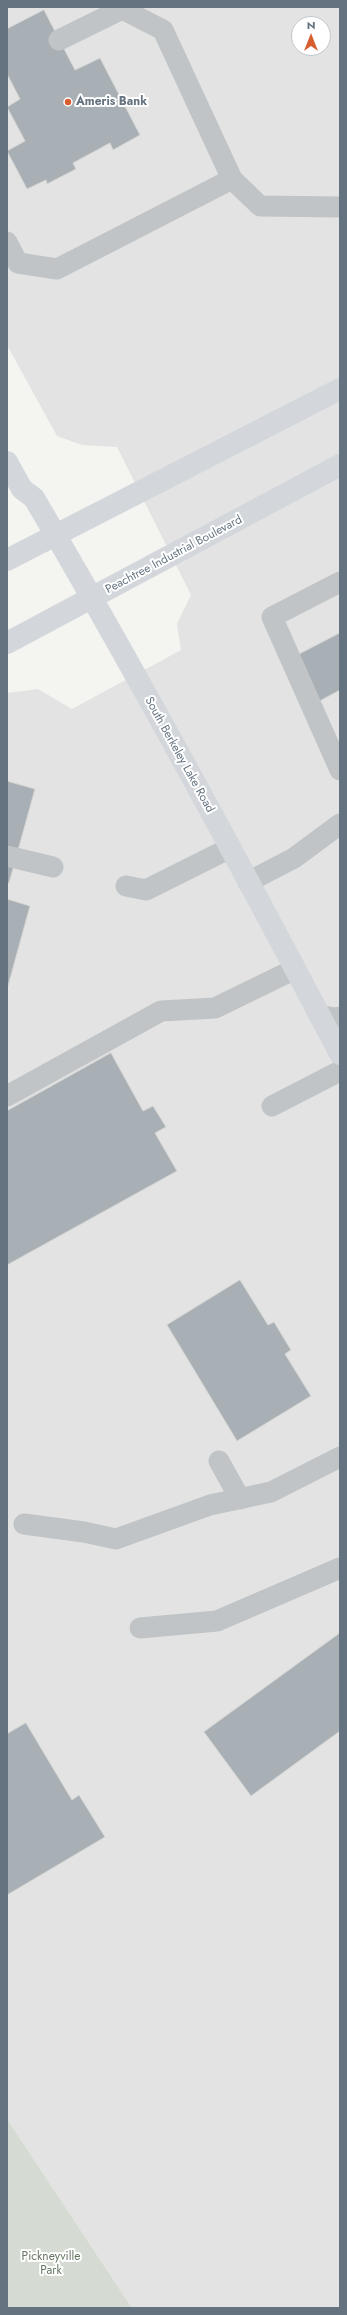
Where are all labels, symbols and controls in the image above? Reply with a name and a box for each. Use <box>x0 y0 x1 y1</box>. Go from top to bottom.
north arrow <box>291 16 331 56</box>
text: N <box>307 17 315 33</box>
place label: Ameris Bank <box>76 95 147 109</box>
marker: Ameris Bank <box>63 97 73 107</box>
street label: Peachtree Industrial Boulevard <box>103 513 245 597</box>
street label: South Berkeley Lake Road <box>141 695 217 815</box>
park label: Pickneyville Park <box>22 2250 80 2278</box>

